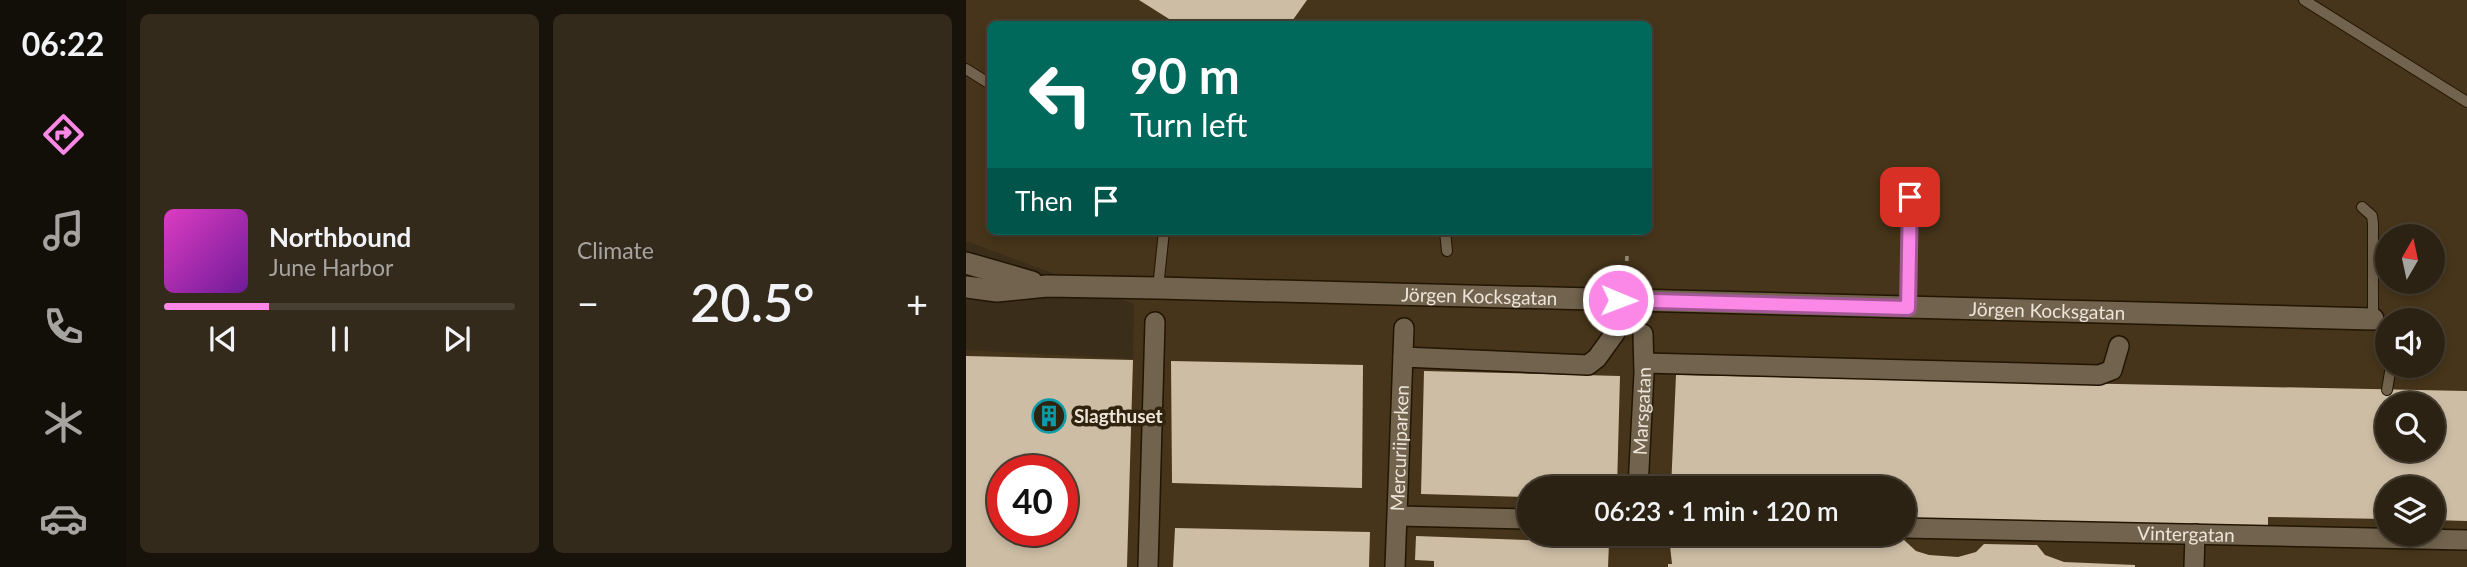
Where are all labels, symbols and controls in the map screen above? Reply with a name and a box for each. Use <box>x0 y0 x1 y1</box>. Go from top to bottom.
text: 06:22 <box>22 24 104 63</box>
text: 90 m <box>1130 46 1240 104</box>
icon: left <box>1015 49 1106 140</box>
text: Turn left <box>1130 105 1247 144</box>
icon: directions <box>39 110 88 159</box>
pin <box>1880 167 1940 227</box>
icon: arrive <box>1891 178 1929 216</box>
icon: arrive <box>1087 182 1125 220</box>
text: Then <box>1015 185 1073 217</box>
icon: music <box>39 206 88 255</box>
text: Northbound <box>269 221 411 253</box>
north arrow <box>2375 224 2445 294</box>
map controls <box>2375 224 2445 546</box>
text: Climate <box>577 236 654 264</box>
text: June Harbor <box>269 253 393 281</box>
position arrow <box>1581 263 1655 337</box>
text: 20.5° <box>690 271 815 333</box>
text: − <box>577 280 599 326</box>
text: + <box>906 280 928 326</box>
street label: Jörgen Kocksgatan <box>1401 282 1558 309</box>
street label: Jörgen Kocksgatan <box>1969 297 2126 324</box>
icon: phone <box>39 302 88 351</box>
button: sound <box>2375 308 2445 378</box>
icon: previous <box>204 320 242 358</box>
icon: pause <box>321 320 359 358</box>
icon: next <box>438 320 476 358</box>
street label: Marsgatan <box>1628 367 1655 456</box>
street label: Mercuriiparken <box>1385 384 1413 512</box>
button: search <box>2375 392 2445 462</box>
building icon: Slagthuset <box>1030 397 1068 435</box>
icon: climate <box>39 398 88 447</box>
place label: Slagthuset <box>1074 404 1163 427</box>
speed limit sign: 40 <box>987 455 1078 546</box>
button: layers <box>2375 476 2445 546</box>
icon: car <box>39 494 88 543</box>
text: 06:23 · 1 min · 120 m <box>1594 495 1839 527</box>
street label: Vintergatan <box>2137 521 2235 546</box>

